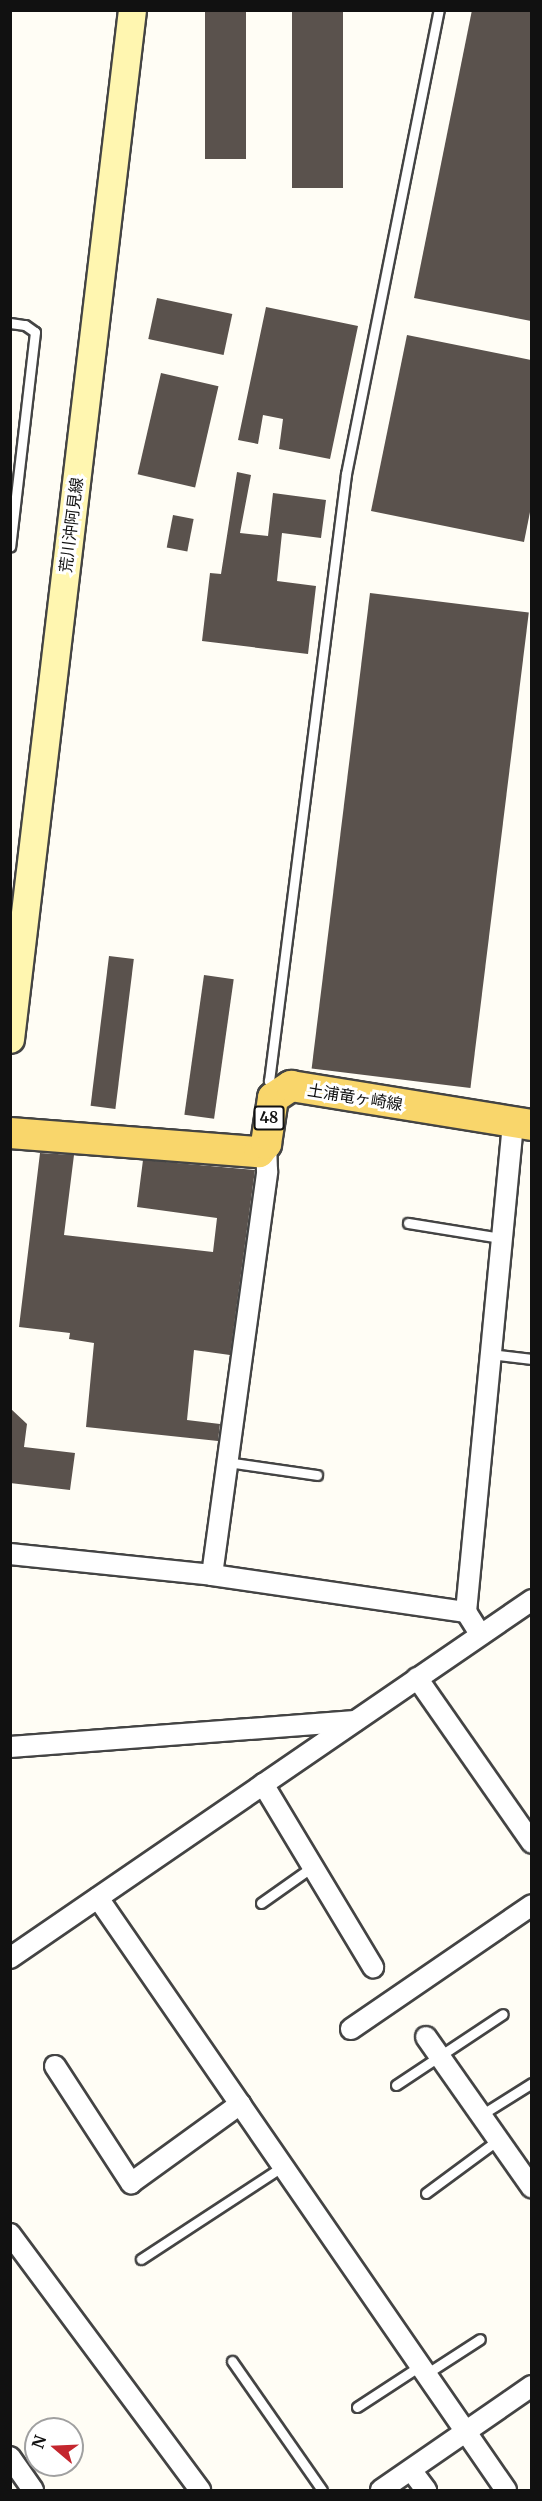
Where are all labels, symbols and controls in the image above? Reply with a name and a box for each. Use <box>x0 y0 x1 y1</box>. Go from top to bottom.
street label: 荒川沖阿見線 <box>56 476 86 574</box>
street label: 土浦竜ヶ崎線 <box>306 1080 404 1114</box>
road number: 48 <box>252 1106 286 1130</box>
north arrow <box>24 2417 84 2477</box>
text: N <box>27 2433 50 2451</box>

